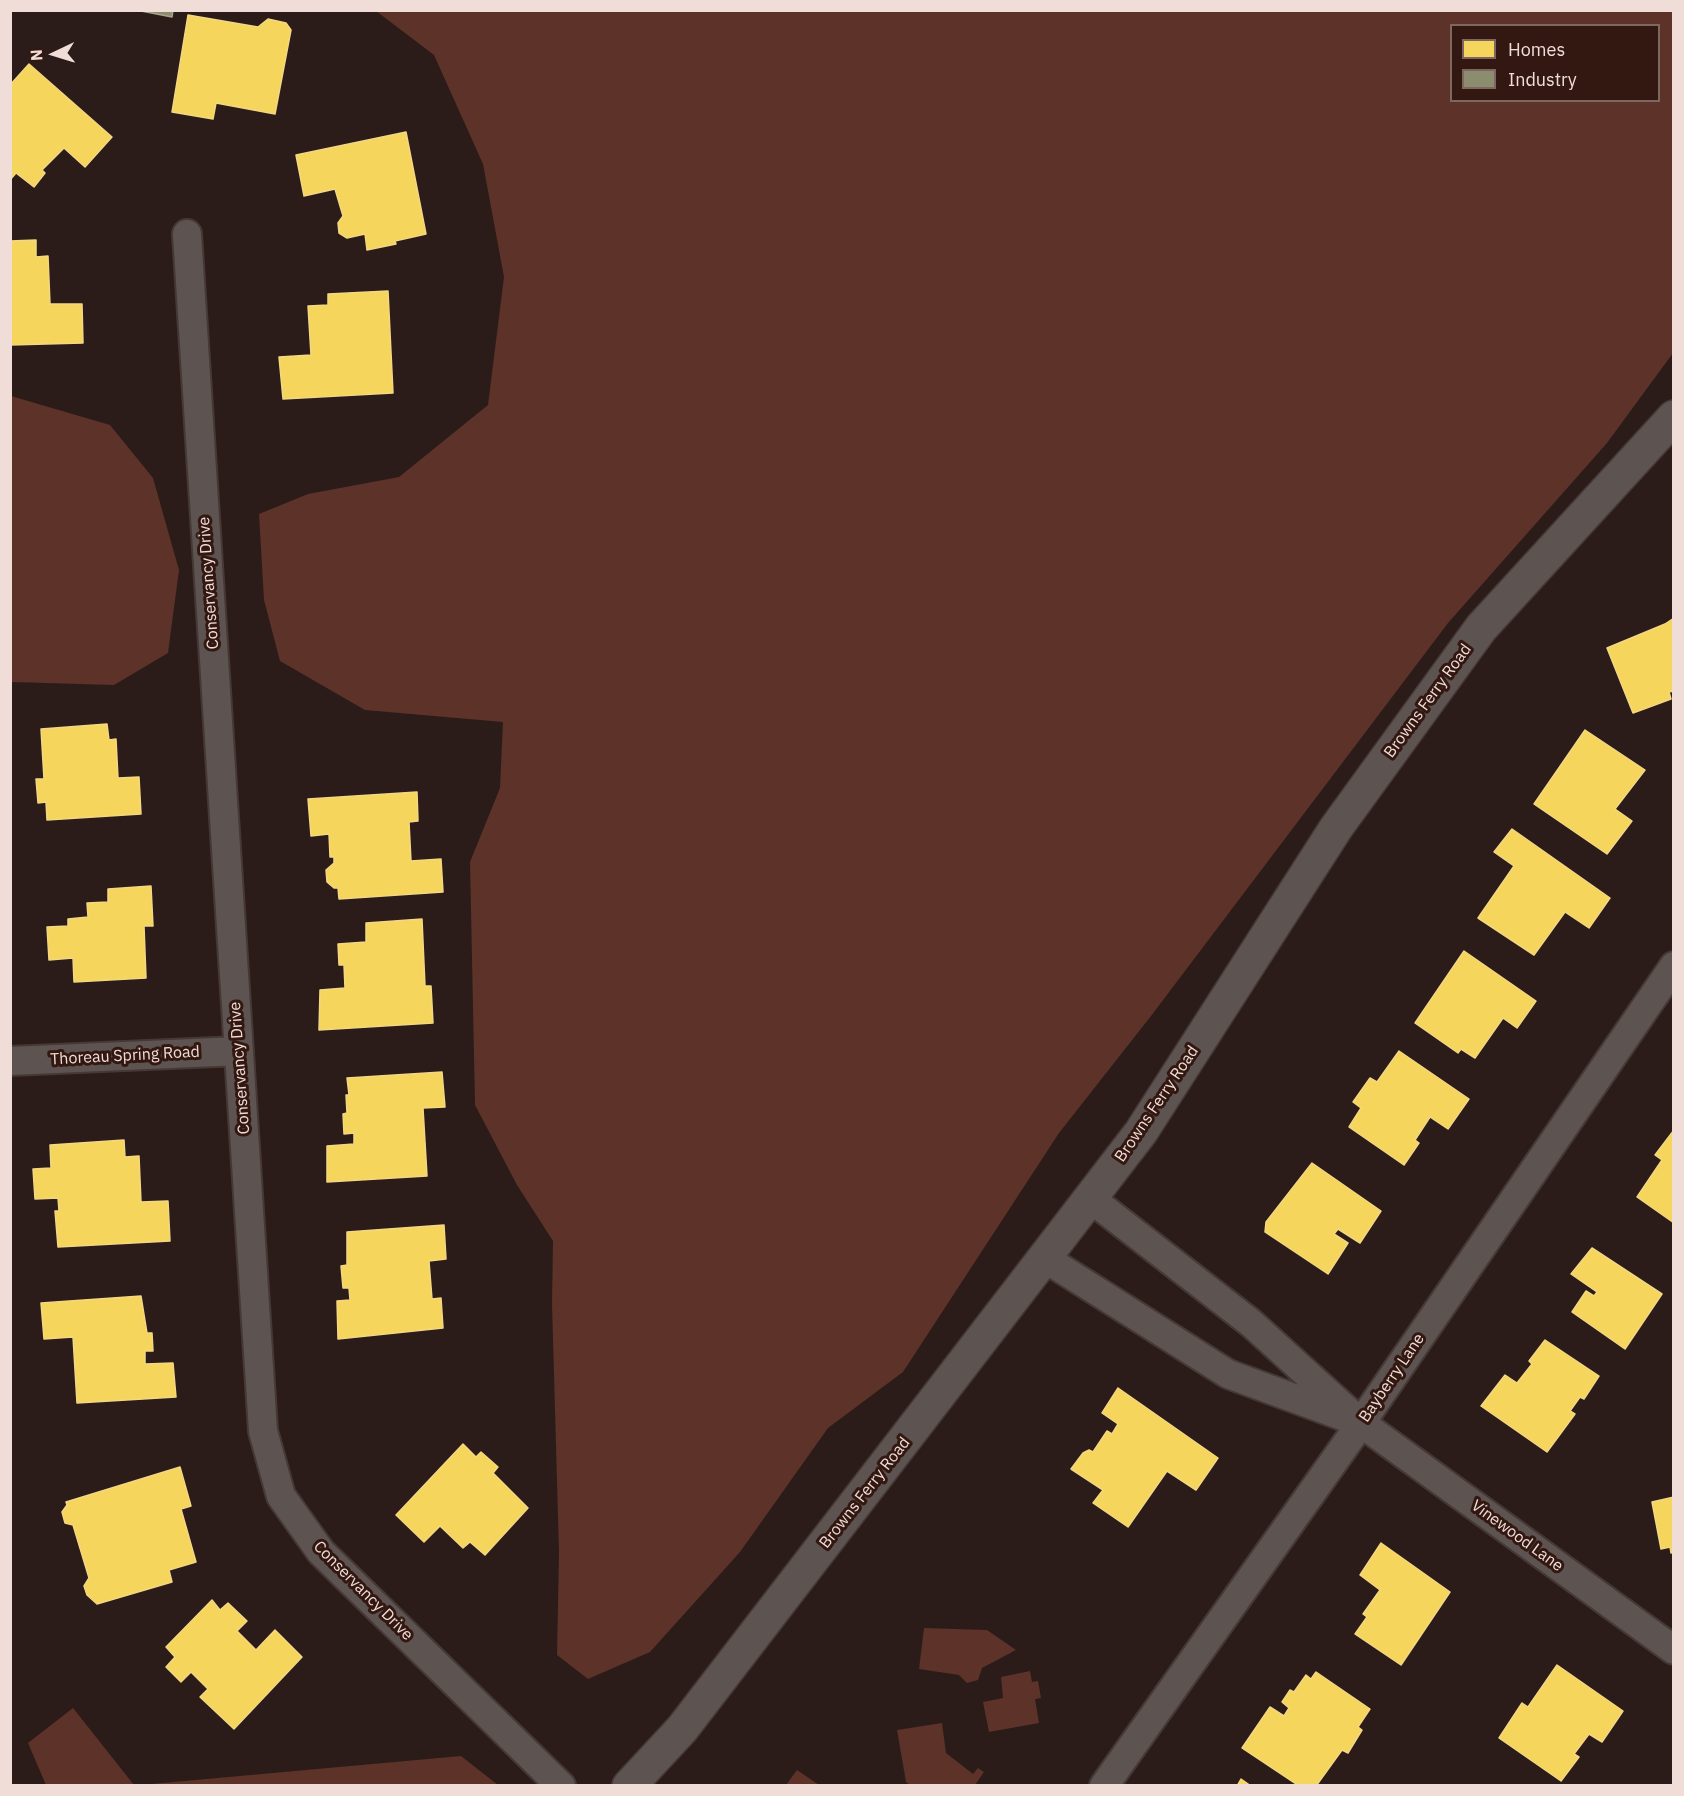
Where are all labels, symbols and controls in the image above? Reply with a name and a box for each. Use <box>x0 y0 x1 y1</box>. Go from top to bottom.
north arrow <box>24 24 84 84</box>
legend <box>1450 24 1660 102</box>
text: Homes <box>1508 38 1565 61</box>
text: N <box>26 49 46 62</box>
text: Industry <box>1508 68 1577 91</box>
street label: Conservancy Drive <box>195 516 223 650</box>
street label: Browns Ferry Road <box>1380 640 1476 762</box>
street label: Conservancy Drive <box>226 1001 254 1135</box>
street label: Thoreau Spring Road <box>50 1042 200 1070</box>
street label: Browns Ferry Road <box>1111 1042 1203 1166</box>
street label: Bayberry Lane <box>1355 1330 1429 1426</box>
street label: Browns Ferry Road <box>816 1434 914 1552</box>
street label: Vinewood Lane <box>1467 1496 1567 1576</box>
street label: Conservancy Drive <box>309 1537 417 1645</box>

